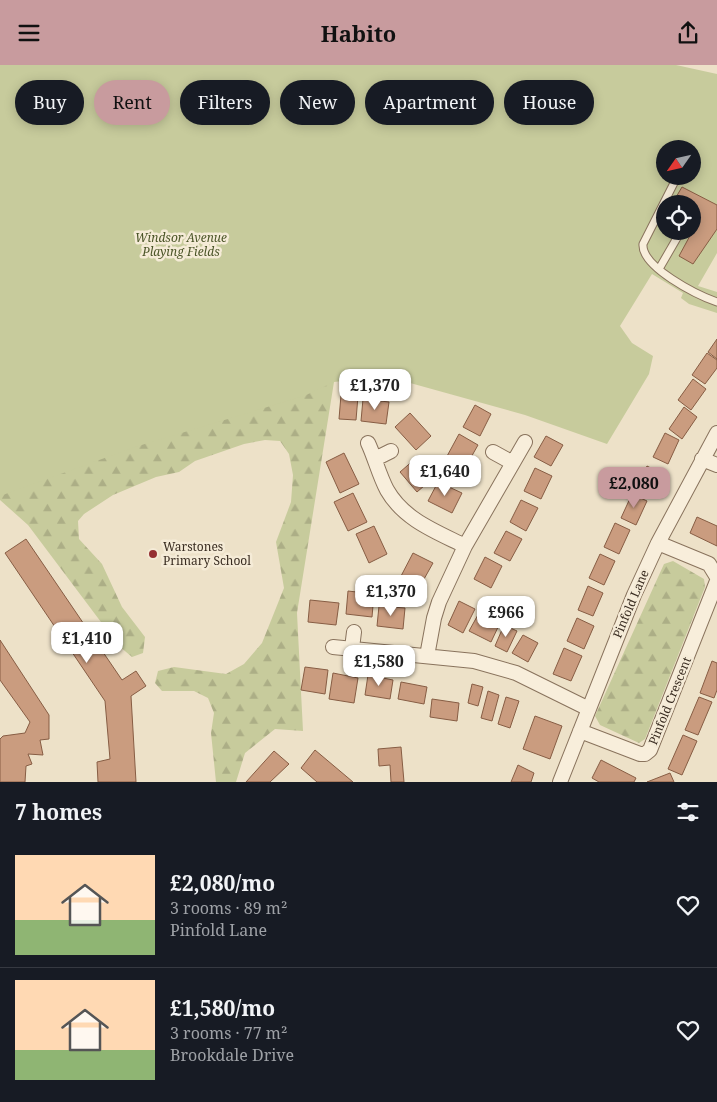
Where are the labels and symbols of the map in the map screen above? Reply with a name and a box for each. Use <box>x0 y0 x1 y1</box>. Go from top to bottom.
north arrow <box>656 140 701 185</box>
park label: Windsor Avenue Playing Fields <box>135 229 227 260</box>
pin: £1,370 <box>334 369 416 411</box>
pin: £1,640 <box>404 455 486 497</box>
pin: £2,080 <box>593 467 675 509</box>
place label: Warstones Primary School <box>163 538 251 569</box>
marker: Warstones Primary School <box>147 548 159 560</box>
street label: Pinfold Lane <box>608 567 653 641</box>
pin: £1,370 <box>350 575 432 617</box>
pin: £966 <box>476 595 536 638</box>
pin: £1,410 <box>46 621 128 664</box>
pin: £1,580 <box>338 645 420 687</box>
street label: Pinfold Crescent <box>644 654 695 747</box>

